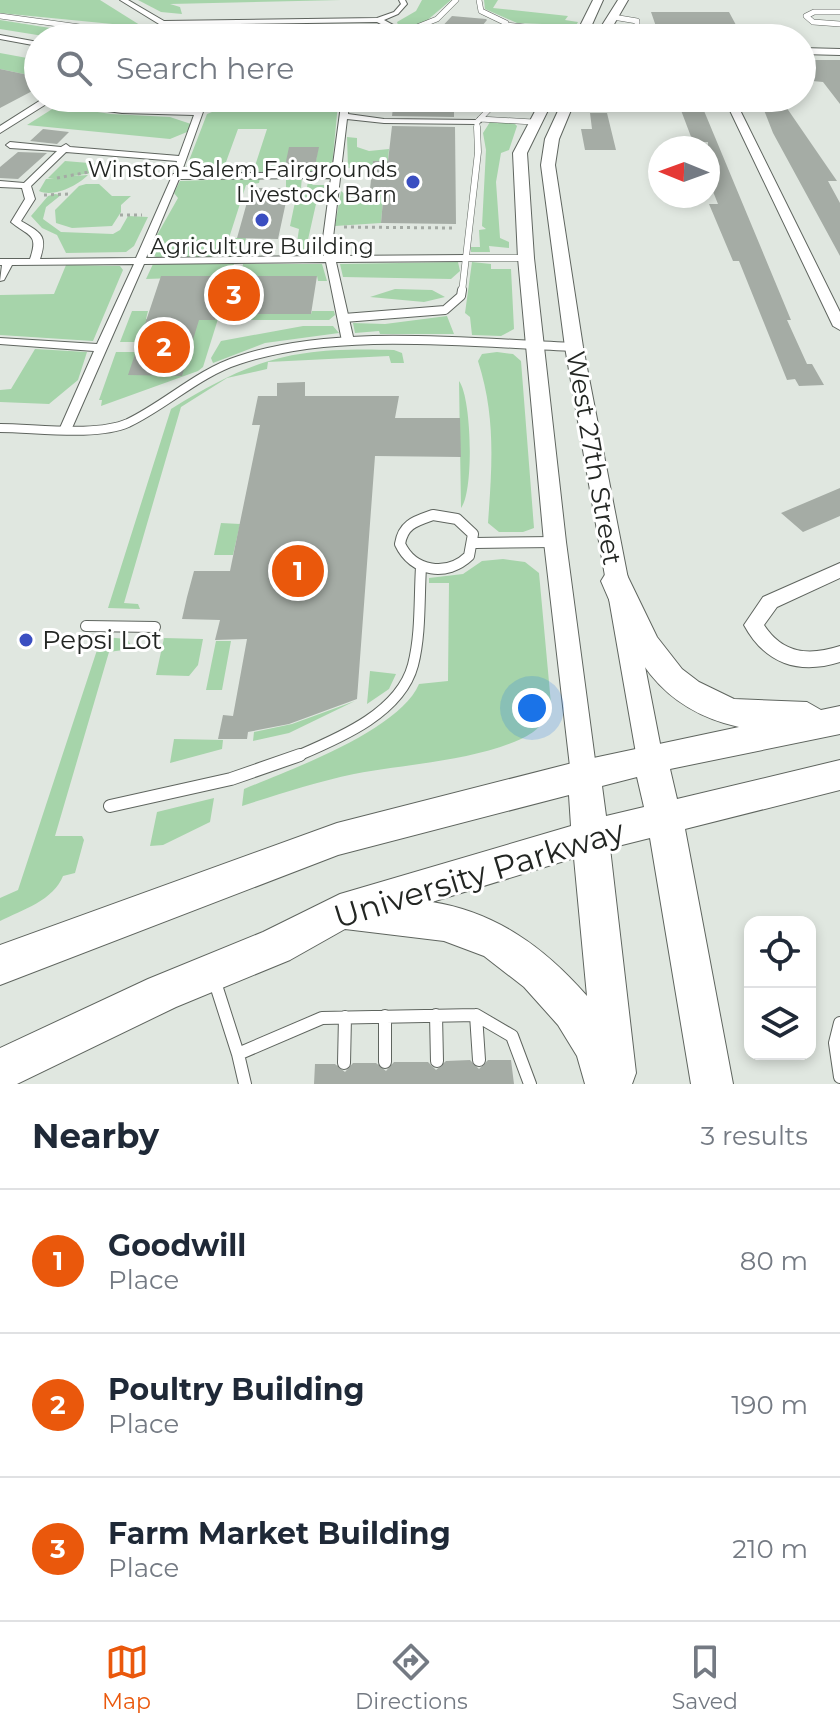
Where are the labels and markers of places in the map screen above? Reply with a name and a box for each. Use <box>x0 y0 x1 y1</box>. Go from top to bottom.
place label: Winston-Salem Fairgrounds Livestock Barn <box>88 156 397 208</box>
marker: Winston-Salem Fairgrounds Livestock Barn <box>404 173 422 191</box>
marker: Agriculture Building <box>253 211 271 229</box>
place label: Agriculture Building <box>150 233 374 260</box>
pin: 3 <box>208 265 260 325</box>
pin: 2 <box>138 317 190 377</box>
pin: 1 <box>272 541 324 601</box>
place label: Pepsi Lot <box>42 624 162 656</box>
marker: Pepsi Lot <box>17 631 35 649</box>

